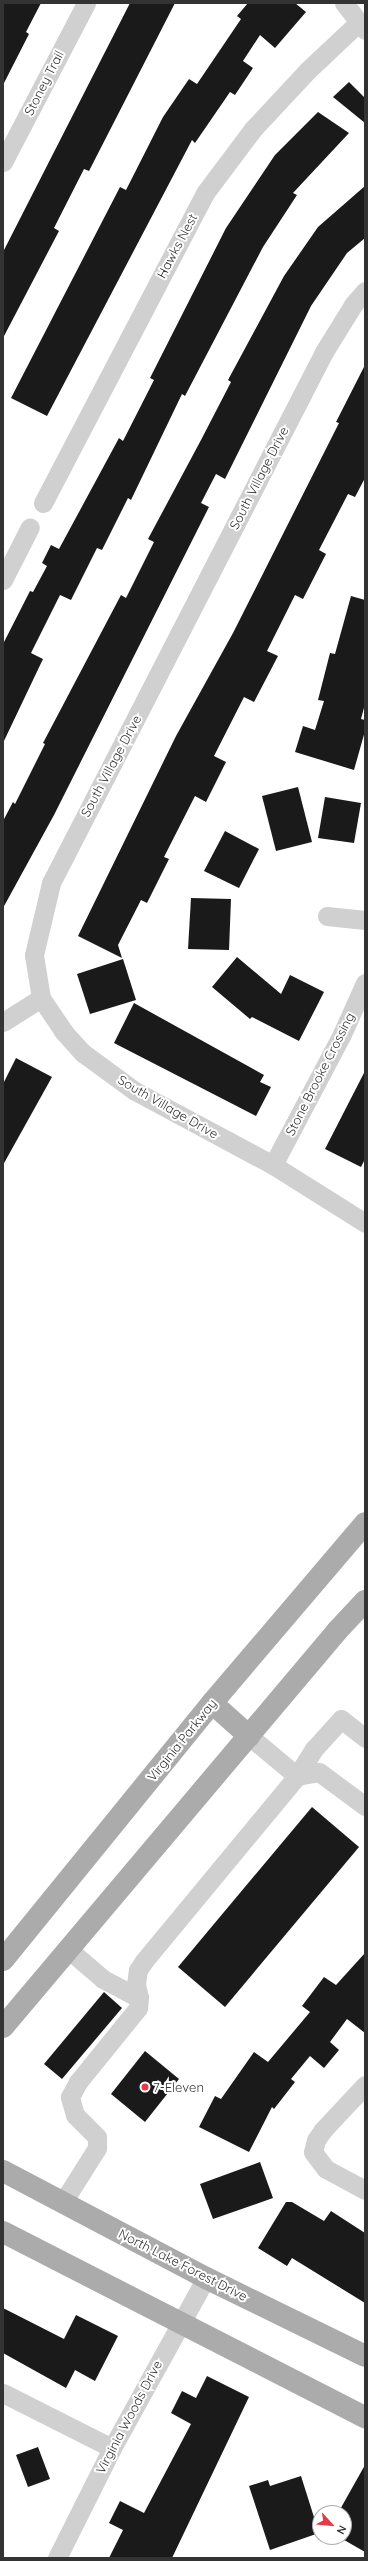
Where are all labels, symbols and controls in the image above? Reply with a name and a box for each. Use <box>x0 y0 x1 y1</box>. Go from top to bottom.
street label: Stoney Trail <box>21 48 67 118</box>
street label: Hawks Nest <box>153 211 201 281</box>
street label: South Village Drive <box>226 424 292 532</box>
street label: South Village Drive <box>78 712 144 820</box>
street label: Stone Brooke Crossing <box>282 1010 358 1138</box>
street label: South Village Drive <box>115 1072 221 1142</box>
street label: Virginia Parkway <box>144 1696 220 1784</box>
place label: 7-Eleven <box>153 2079 204 2095</box>
marker: 7-Eleven <box>140 2082 150 2092</box>
street label: North Lake Forest Drive <box>116 2226 250 2304</box>
street label: Virginia Woods Drive <box>93 2358 165 2476</box>
north arrow <box>312 2505 352 2545</box>
text: N <box>334 2523 350 2537</box>

